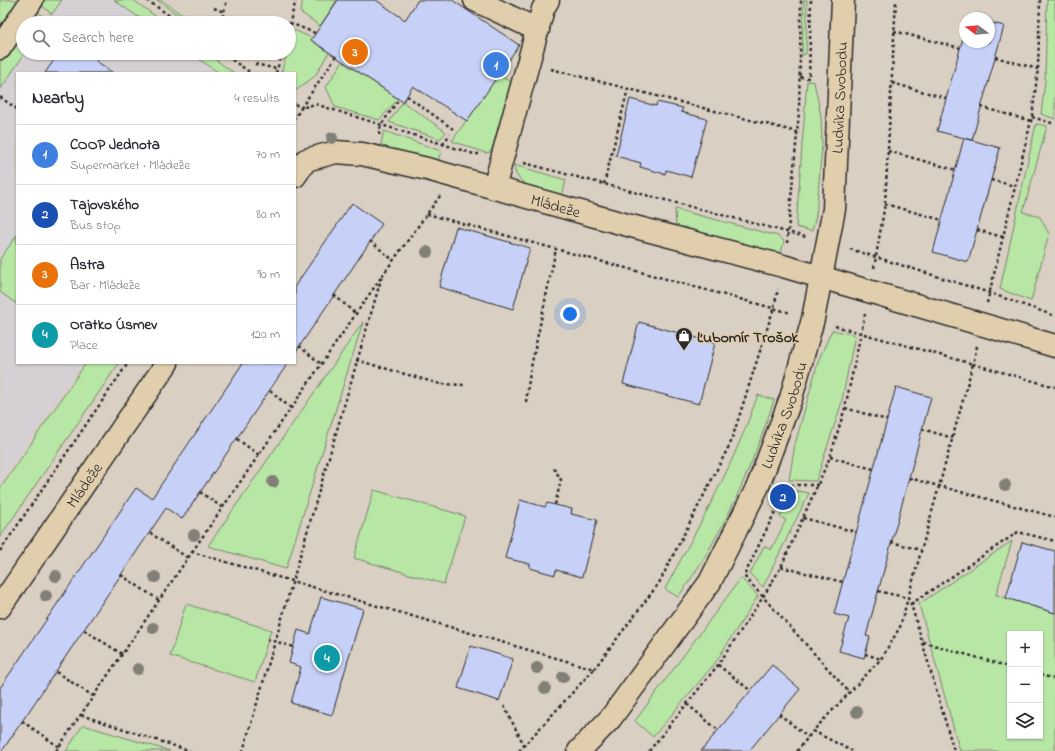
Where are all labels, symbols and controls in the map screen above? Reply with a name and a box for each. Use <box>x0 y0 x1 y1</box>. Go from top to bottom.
north arrow <box>959 12 995 48</box>
search box <box>16 16 296 60</box>
icon: search <box>30 27 52 49</box>
text: Search here <box>62 27 134 49</box>
pin: 3 <box>342 37 368 67</box>
street label: Ludvíka Svobodu <box>826 41 855 154</box>
pin: 1 <box>483 50 509 80</box>
text: Nearby <box>32 86 84 111</box>
text: 4 results <box>234 89 280 108</box>
text: COOP Jednota <box>70 134 160 156</box>
text: 1 <box>43 145 47 164</box>
text: 70 m <box>256 145 280 164</box>
text: Supermarket · Mládeže <box>70 156 190 175</box>
street label: Mládeže <box>528 189 584 226</box>
text: Tajovského <box>70 194 139 216</box>
text: 2 <box>42 205 48 224</box>
text: 80 m <box>256 205 280 224</box>
text: Bus stop <box>70 216 121 235</box>
text: Astra <box>70 254 105 276</box>
text: 3 <box>42 265 48 284</box>
text: 90 m <box>257 265 280 284</box>
text: Bar · Mládeže <box>70 276 140 295</box>
your location <box>560 304 580 324</box>
text: Oratko Úsmev <box>70 314 157 336</box>
text: 4 <box>42 325 48 344</box>
text: 120 m <box>250 325 280 344</box>
shop icon: Ľubomír Trošok <box>674 326 694 351</box>
place label: Ľubomír Trošok <box>697 326 799 350</box>
text: Place <box>70 336 98 355</box>
street label: Ludvíka Svobodu <box>755 359 815 473</box>
street label: Mládeže <box>61 458 110 514</box>
pin: 2 <box>770 482 796 512</box>
map controls <box>1007 631 1043 739</box>
button: + <box>1007 631 1043 667</box>
pin: 4 <box>314 643 340 673</box>
button: − <box>1007 667 1043 703</box>
button: layers <box>1007 703 1043 739</box>

